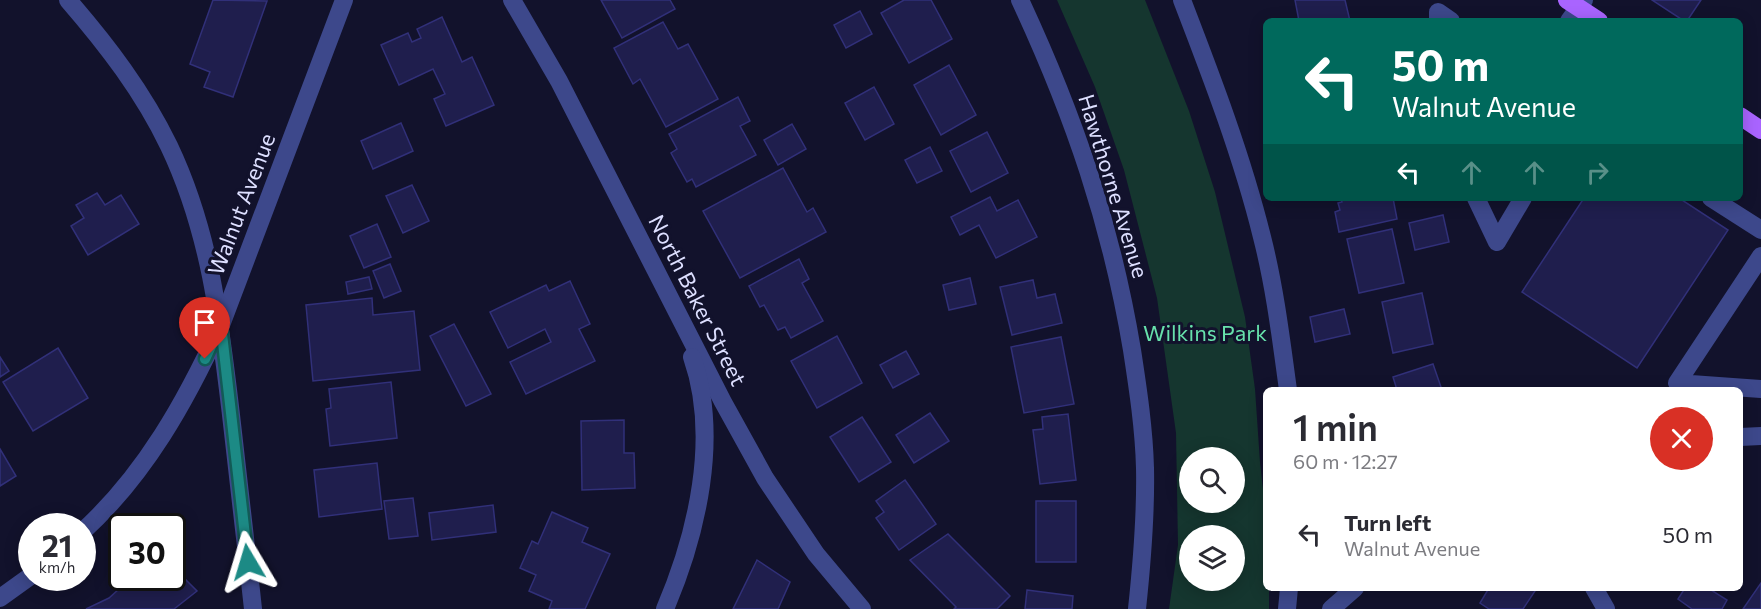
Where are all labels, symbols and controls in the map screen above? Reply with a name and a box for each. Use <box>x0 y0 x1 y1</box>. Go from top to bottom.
text: 50 m <box>1392 38 1489 90</box>
icon: left <box>1293 42 1371 120</box>
text: Walnut Avenue <box>1392 90 1576 123</box>
street label: Hawthorne Avenue <box>1073 91 1155 281</box>
street label: Walnut Avenue <box>202 129 280 279</box>
icon: left <box>1392 156 1425 189</box>
icon: ahead <box>1455 156 1488 189</box>
icon: ahead <box>1518 156 1551 189</box>
icon: right <box>1581 156 1614 189</box>
street label: North Baker Street <box>643 210 753 390</box>
pin <box>179 297 230 359</box>
icon: arrive <box>188 306 221 339</box>
park label: Wilkins Park <box>1143 319 1267 346</box>
text: 1 min <box>1293 404 1378 448</box>
button: close <box>1650 407 1713 470</box>
map controls <box>1179 447 1245 591</box>
button: search <box>1179 447 1245 513</box>
text: 60 m · 12:27 <box>1293 449 1398 473</box>
text: Turn left <box>1344 509 1431 536</box>
speed limit sign: 30 <box>108 513 186 591</box>
icon: left <box>1293 518 1326 551</box>
text: 50 m <box>1663 521 1713 548</box>
button: layers <box>1179 525 1245 591</box>
text: 21 <box>42 526 72 563</box>
position arrow <box>216 530 280 594</box>
text: Walnut Avenue <box>1344 536 1480 560</box>
text: km/h <box>39 558 75 576</box>

